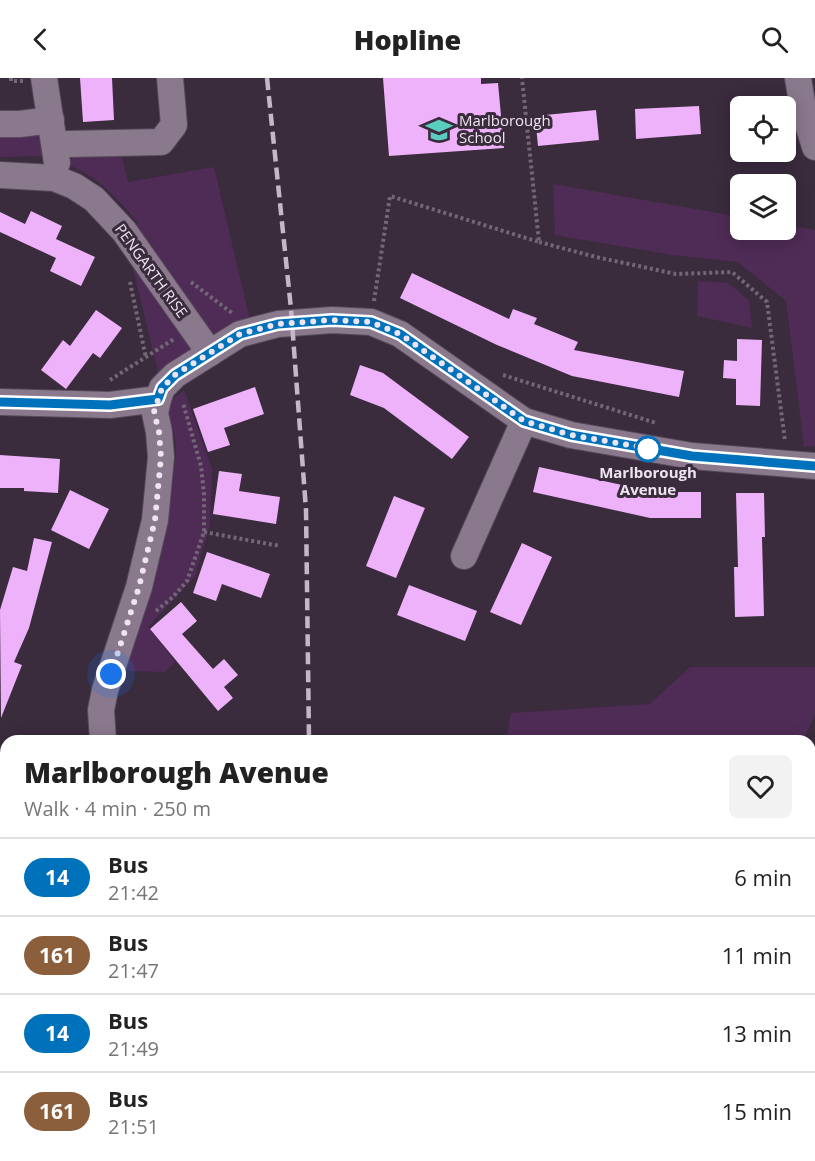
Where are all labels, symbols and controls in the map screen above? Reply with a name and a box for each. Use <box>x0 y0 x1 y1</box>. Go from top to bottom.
text: Hopline <box>354 21 461 58</box>
icon: back <box>24 23 57 56</box>
icon: search <box>758 23 791 56</box>
map controls <box>730 96 796 240</box>
button: locate <box>730 96 796 162</box>
place label: Marlborough School <box>459 110 551 147</box>
school or university icon: Marlborough School <box>424 115 454 145</box>
button: layers <box>730 174 796 240</box>
street label: PENGARTH RISE <box>111 219 193 321</box>
marker: Marlborough Avenue <box>635 436 661 462</box>
place label: Marlborough Avenue <box>599 462 697 499</box>
your location <box>96 659 126 689</box>
text: Marlborough Avenue <box>24 753 329 791</box>
button: heart <box>729 755 792 818</box>
text: Walk · 4 min · 250 m <box>24 795 211 822</box>
text: Bus <box>108 849 148 879</box>
text: 6 min <box>734 862 792 892</box>
text: 14 <box>45 863 69 891</box>
text: 21:42 <box>108 879 159 906</box>
text: Bus <box>108 927 148 957</box>
text: 11 min <box>722 940 792 970</box>
text: 161 <box>39 941 75 969</box>
text: 21:47 <box>108 957 159 984</box>
text: Bus <box>108 1005 148 1035</box>
text: 13 min <box>722 1018 792 1048</box>
text: 14 <box>45 1019 69 1047</box>
text: 21:49 <box>108 1035 159 1062</box>
text: Bus <box>108 1083 148 1113</box>
text: 15 min <box>722 1096 792 1126</box>
text: 161 <box>39 1097 75 1125</box>
text: 21:51 <box>108 1113 159 1140</box>

